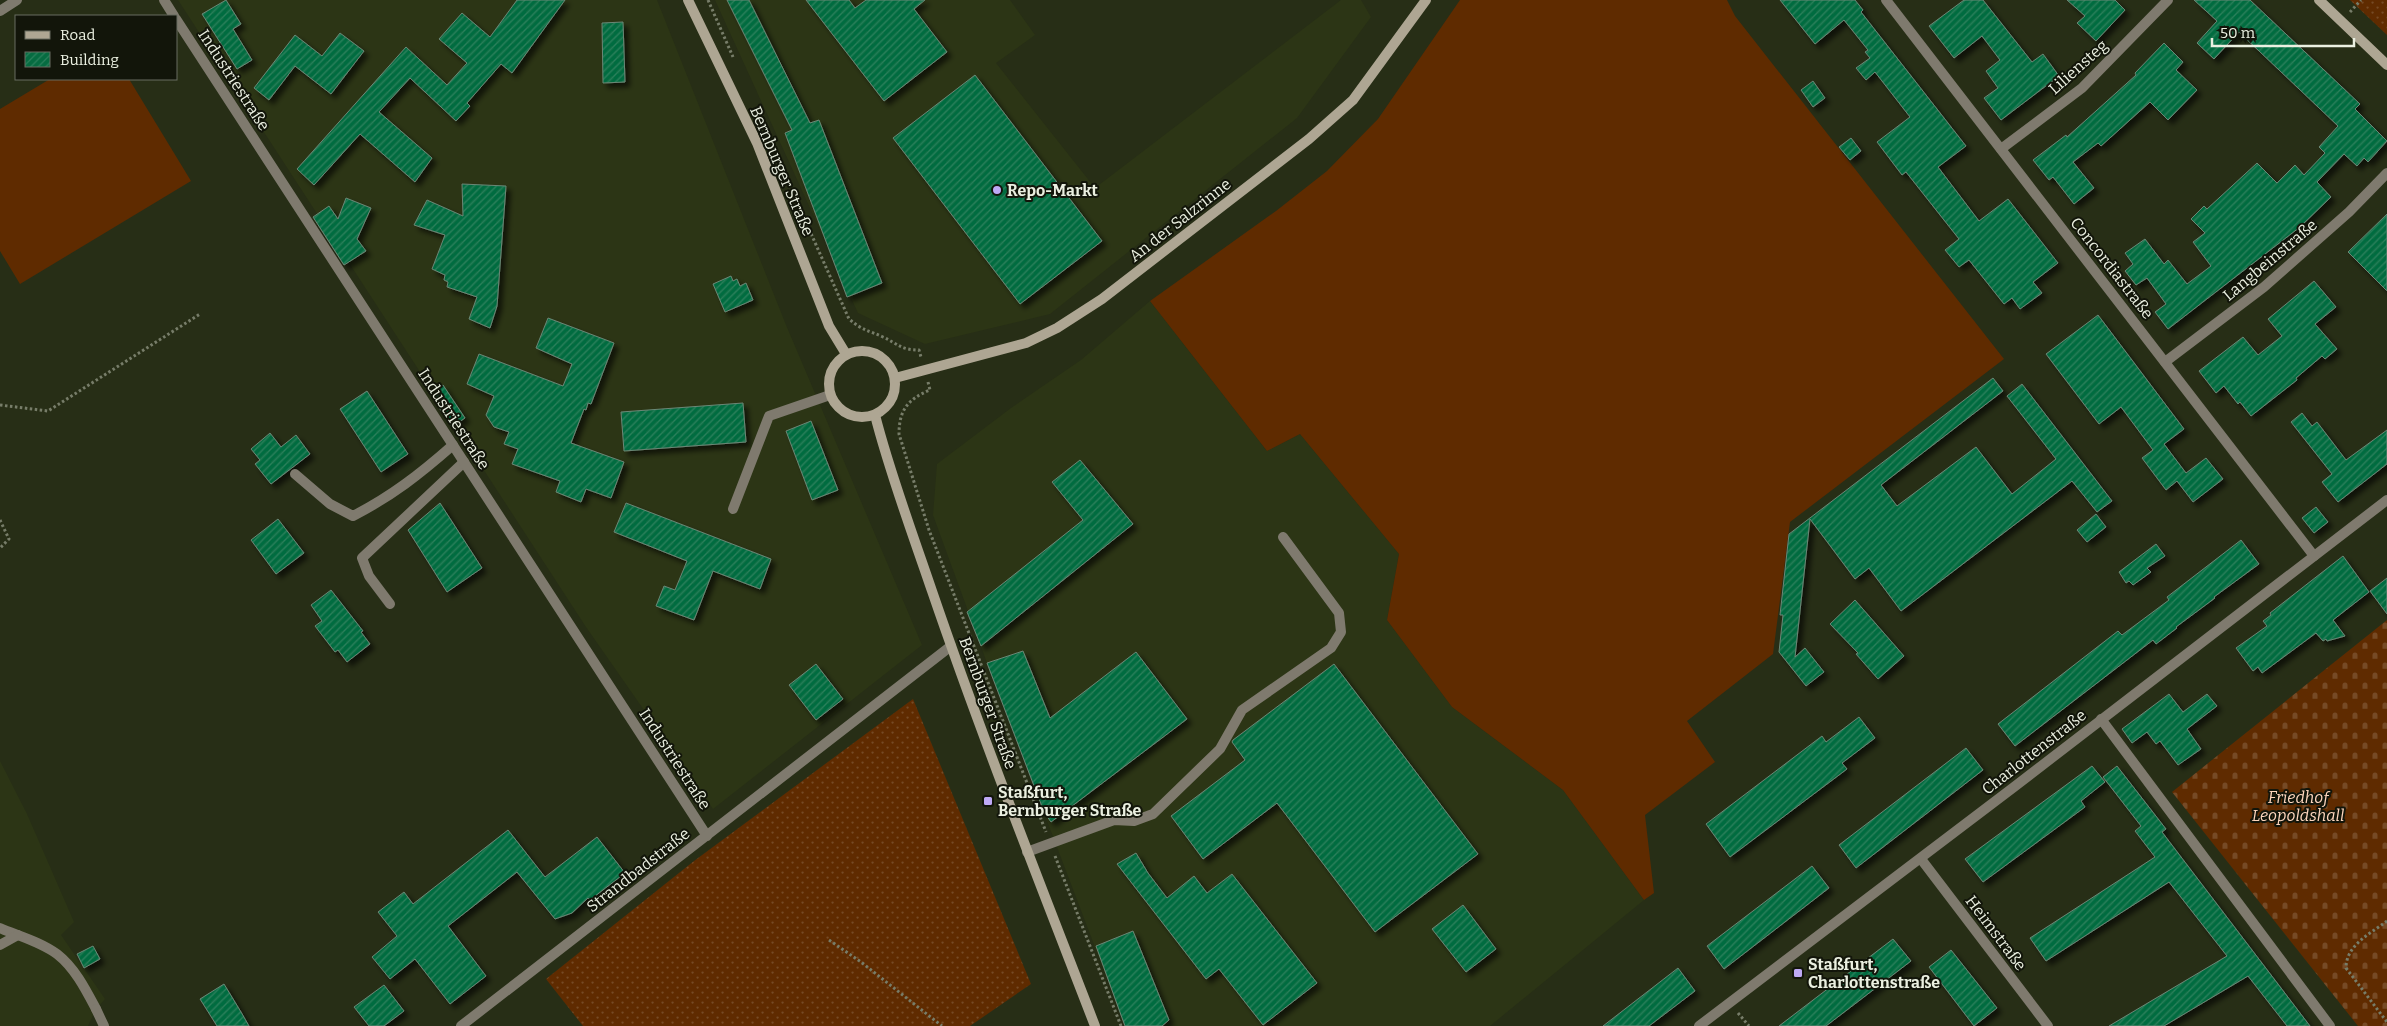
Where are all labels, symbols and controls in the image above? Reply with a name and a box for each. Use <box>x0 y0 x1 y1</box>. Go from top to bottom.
legend <box>15 15 178 80</box>
scale bar <box>2212 15 2354 47</box>
text: 50 m <box>2220 24 2256 42</box>
text: Road <box>60 26 95 44</box>
street label: Industriestraße <box>194 26 274 134</box>
street label: Liliensteg <box>2045 36 2111 98</box>
text: Building <box>60 51 119 69</box>
street label: Bernburger Straße <box>746 103 818 239</box>
street label: An der Salzrinne <box>1125 174 1235 266</box>
place label: Repo-Markt <box>1007 181 1099 200</box>
marker: Repo-Markt <box>991 184 1003 196</box>
street label: Concordiastraße <box>2066 213 2158 323</box>
street label: Langbeinstraße <box>2219 215 2321 305</box>
street label: Industriestraße <box>414 365 494 473</box>
street label: Bernburger Straße <box>955 634 1021 772</box>
street label: Industriestraße <box>635 705 715 813</box>
street label: Charlottenstraße <box>1978 705 2090 799</box>
place label: Staßfurt, Bernburger Straße <box>998 783 1142 820</box>
park label: Friedhof Leopoldshall <box>2252 788 2344 825</box>
marker: Staßfurt, Bernburger Straße <box>982 795 994 807</box>
street label: Strandbadstraße <box>583 824 693 916</box>
street label: Heimstraße <box>1962 892 2030 974</box>
place label: Staßfurt, Charlottenstraße <box>1808 955 1940 992</box>
marker: Staßfurt, Charlottenstraße <box>1792 967 1804 979</box>

